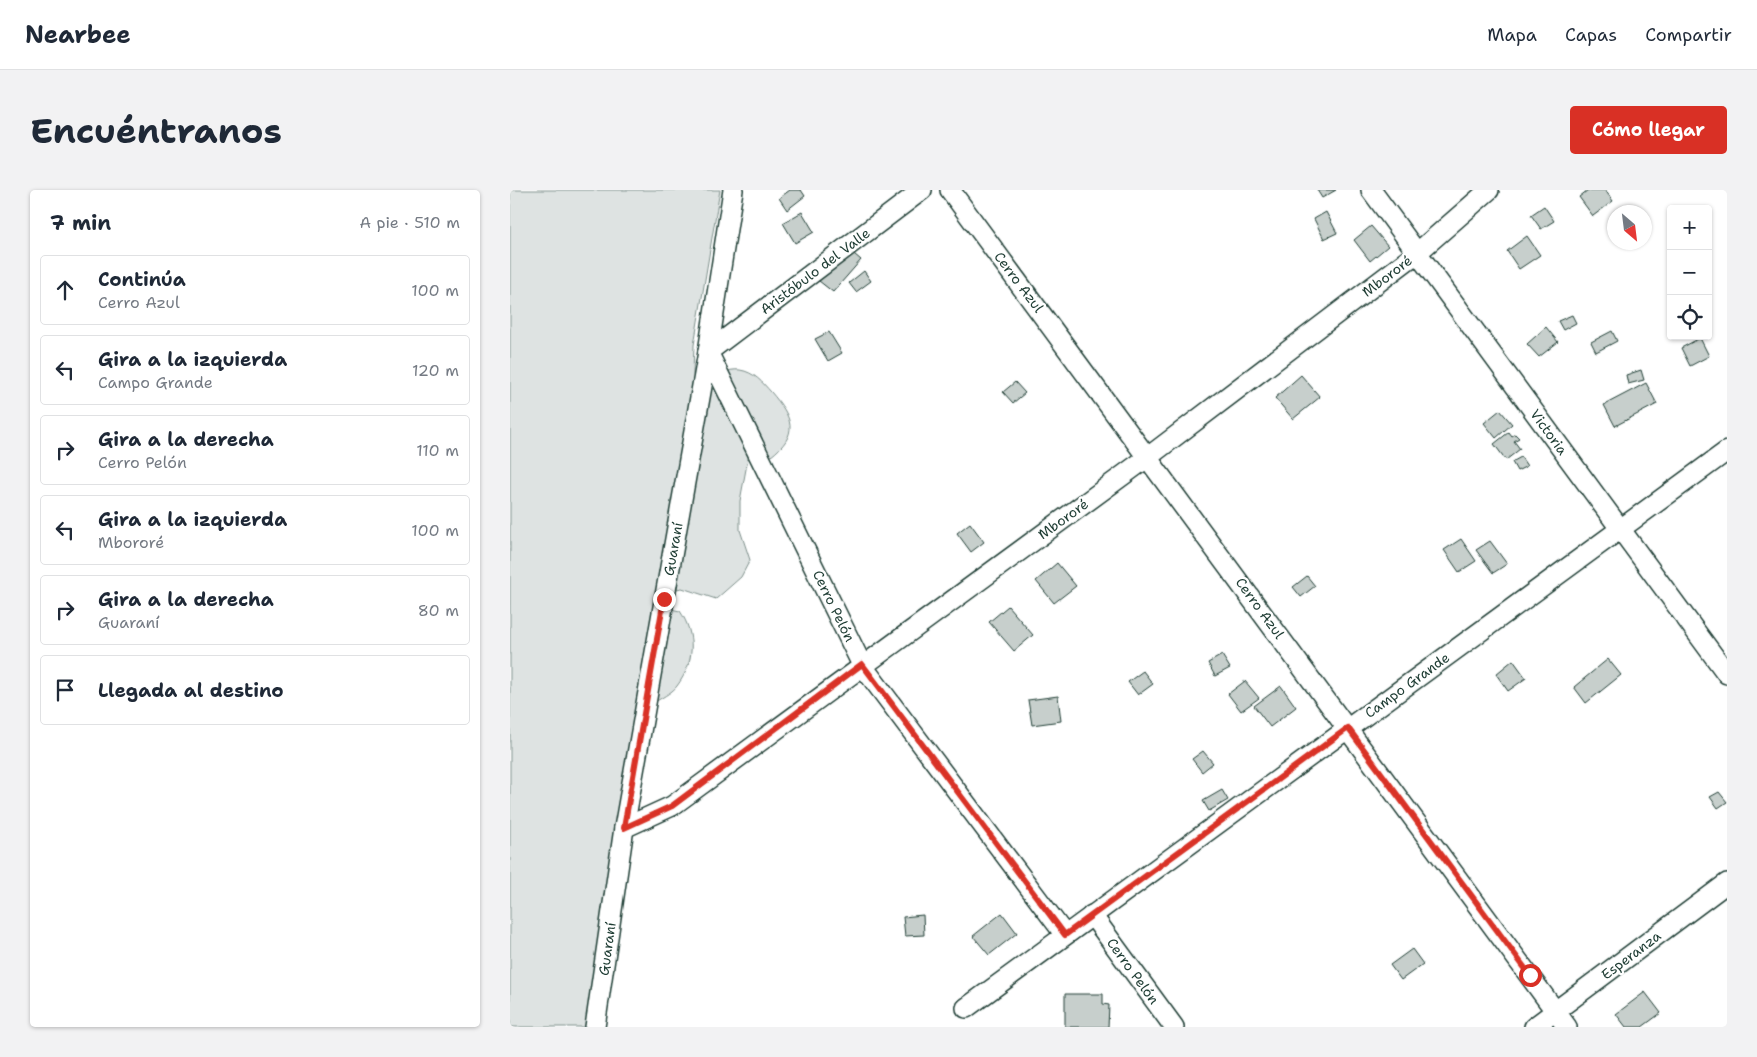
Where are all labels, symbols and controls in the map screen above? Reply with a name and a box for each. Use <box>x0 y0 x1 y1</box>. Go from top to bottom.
text: Nearbee <box>25 19 131 51</box>
text: Mapa <box>1487 23 1537 47</box>
text: Capas <box>1565 23 1617 47</box>
text: Compartir <box>1645 23 1732 47</box>
button: Cómo llegar <box>1570 106 1727 154</box>
text: Encuéntranos <box>30 107 282 154</box>
north arrow <box>1607 205 1652 250</box>
map controls <box>1667 205 1712 340</box>
button: + <box>1667 205 1712 250</box>
text: 7 min <box>50 209 111 237</box>
text: A pie · 510 m <box>360 212 460 233</box>
street label: Aristóbulo del Valle <box>756 224 874 318</box>
street label: Cerro Azul <box>990 248 1048 317</box>
button: − <box>1667 250 1712 295</box>
street label: Mbororé <box>1358 251 1416 301</box>
text: Continúa <box>98 267 186 292</box>
icon: ahead <box>51 276 79 304</box>
text: 100 m <box>411 280 459 301</box>
text: Cerro Azul <box>98 292 180 313</box>
button: locate <box>1667 295 1712 340</box>
text: Gira a la izquierda <box>98 347 287 372</box>
icon: left <box>51 356 79 384</box>
text: 120 m <box>412 360 459 381</box>
text: Campo Grande <box>98 372 213 393</box>
street label: Victoria <box>1526 405 1572 459</box>
text: Gira a la derecha <box>98 427 274 452</box>
icon: right <box>51 436 79 464</box>
text: 110 m <box>416 440 459 461</box>
text: Cerro Pelón <box>98 452 187 473</box>
street label: Mbororé <box>1034 495 1092 543</box>
text: Gira a la izquierda <box>98 507 287 532</box>
icon: left <box>51 516 79 544</box>
text: 100 m <box>411 520 459 541</box>
street label: Guaraní <box>659 521 687 577</box>
text: Mbororé <box>98 532 164 553</box>
street label: Cerro Pelón <box>809 567 859 645</box>
street label: Cerro Azul <box>1232 574 1289 643</box>
text: Gira a la derecha <box>98 587 274 612</box>
route end <box>653 588 676 611</box>
icon: right <box>51 596 79 624</box>
text: 80 m <box>418 600 459 621</box>
text: Guaraní <box>98 612 160 633</box>
street label: Campo Grande <box>1361 648 1453 722</box>
icon: arrive <box>51 676 79 704</box>
text: Llegada al destino <box>98 678 284 703</box>
street label: Guaraní <box>594 921 620 977</box>
street label: Esperanza <box>1598 926 1665 983</box>
street label: Cerro Pelón <box>1103 934 1163 1008</box>
route start <box>1519 964 1542 987</box>

